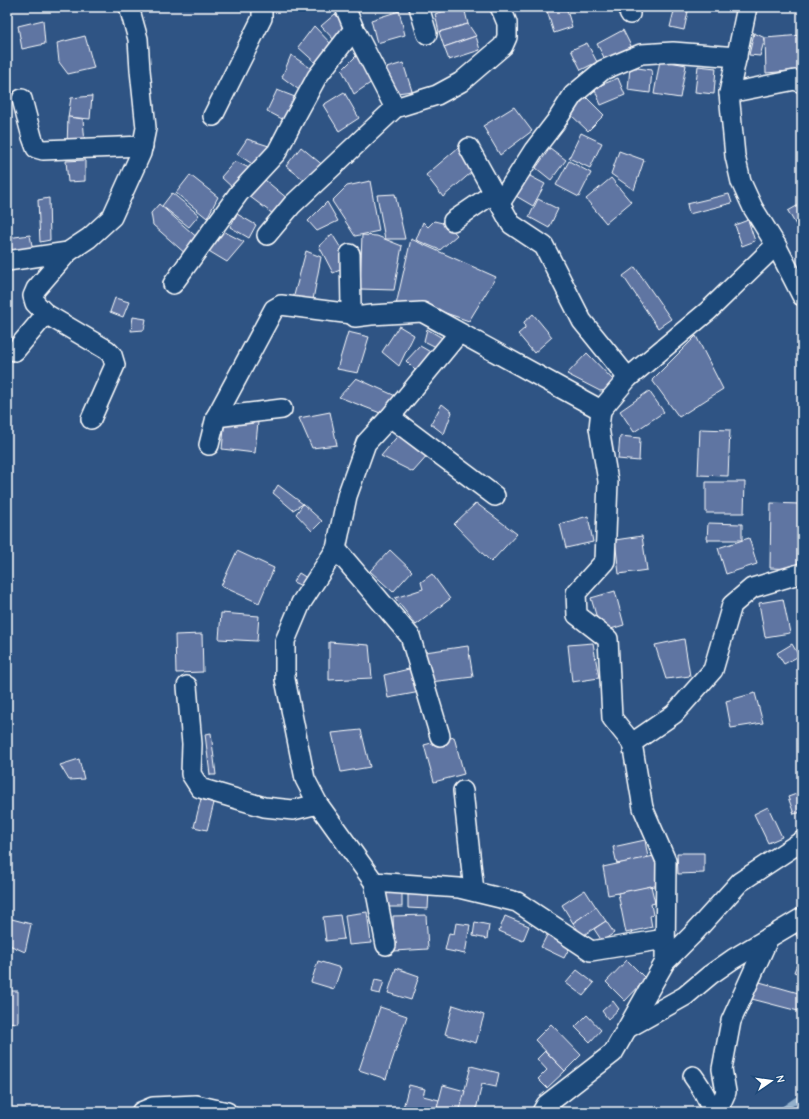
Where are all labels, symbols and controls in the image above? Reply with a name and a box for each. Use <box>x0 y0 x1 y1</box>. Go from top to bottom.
north arrow <box>751 1061 791 1101</box>
text: N <box>773 1074 787 1084</box>

